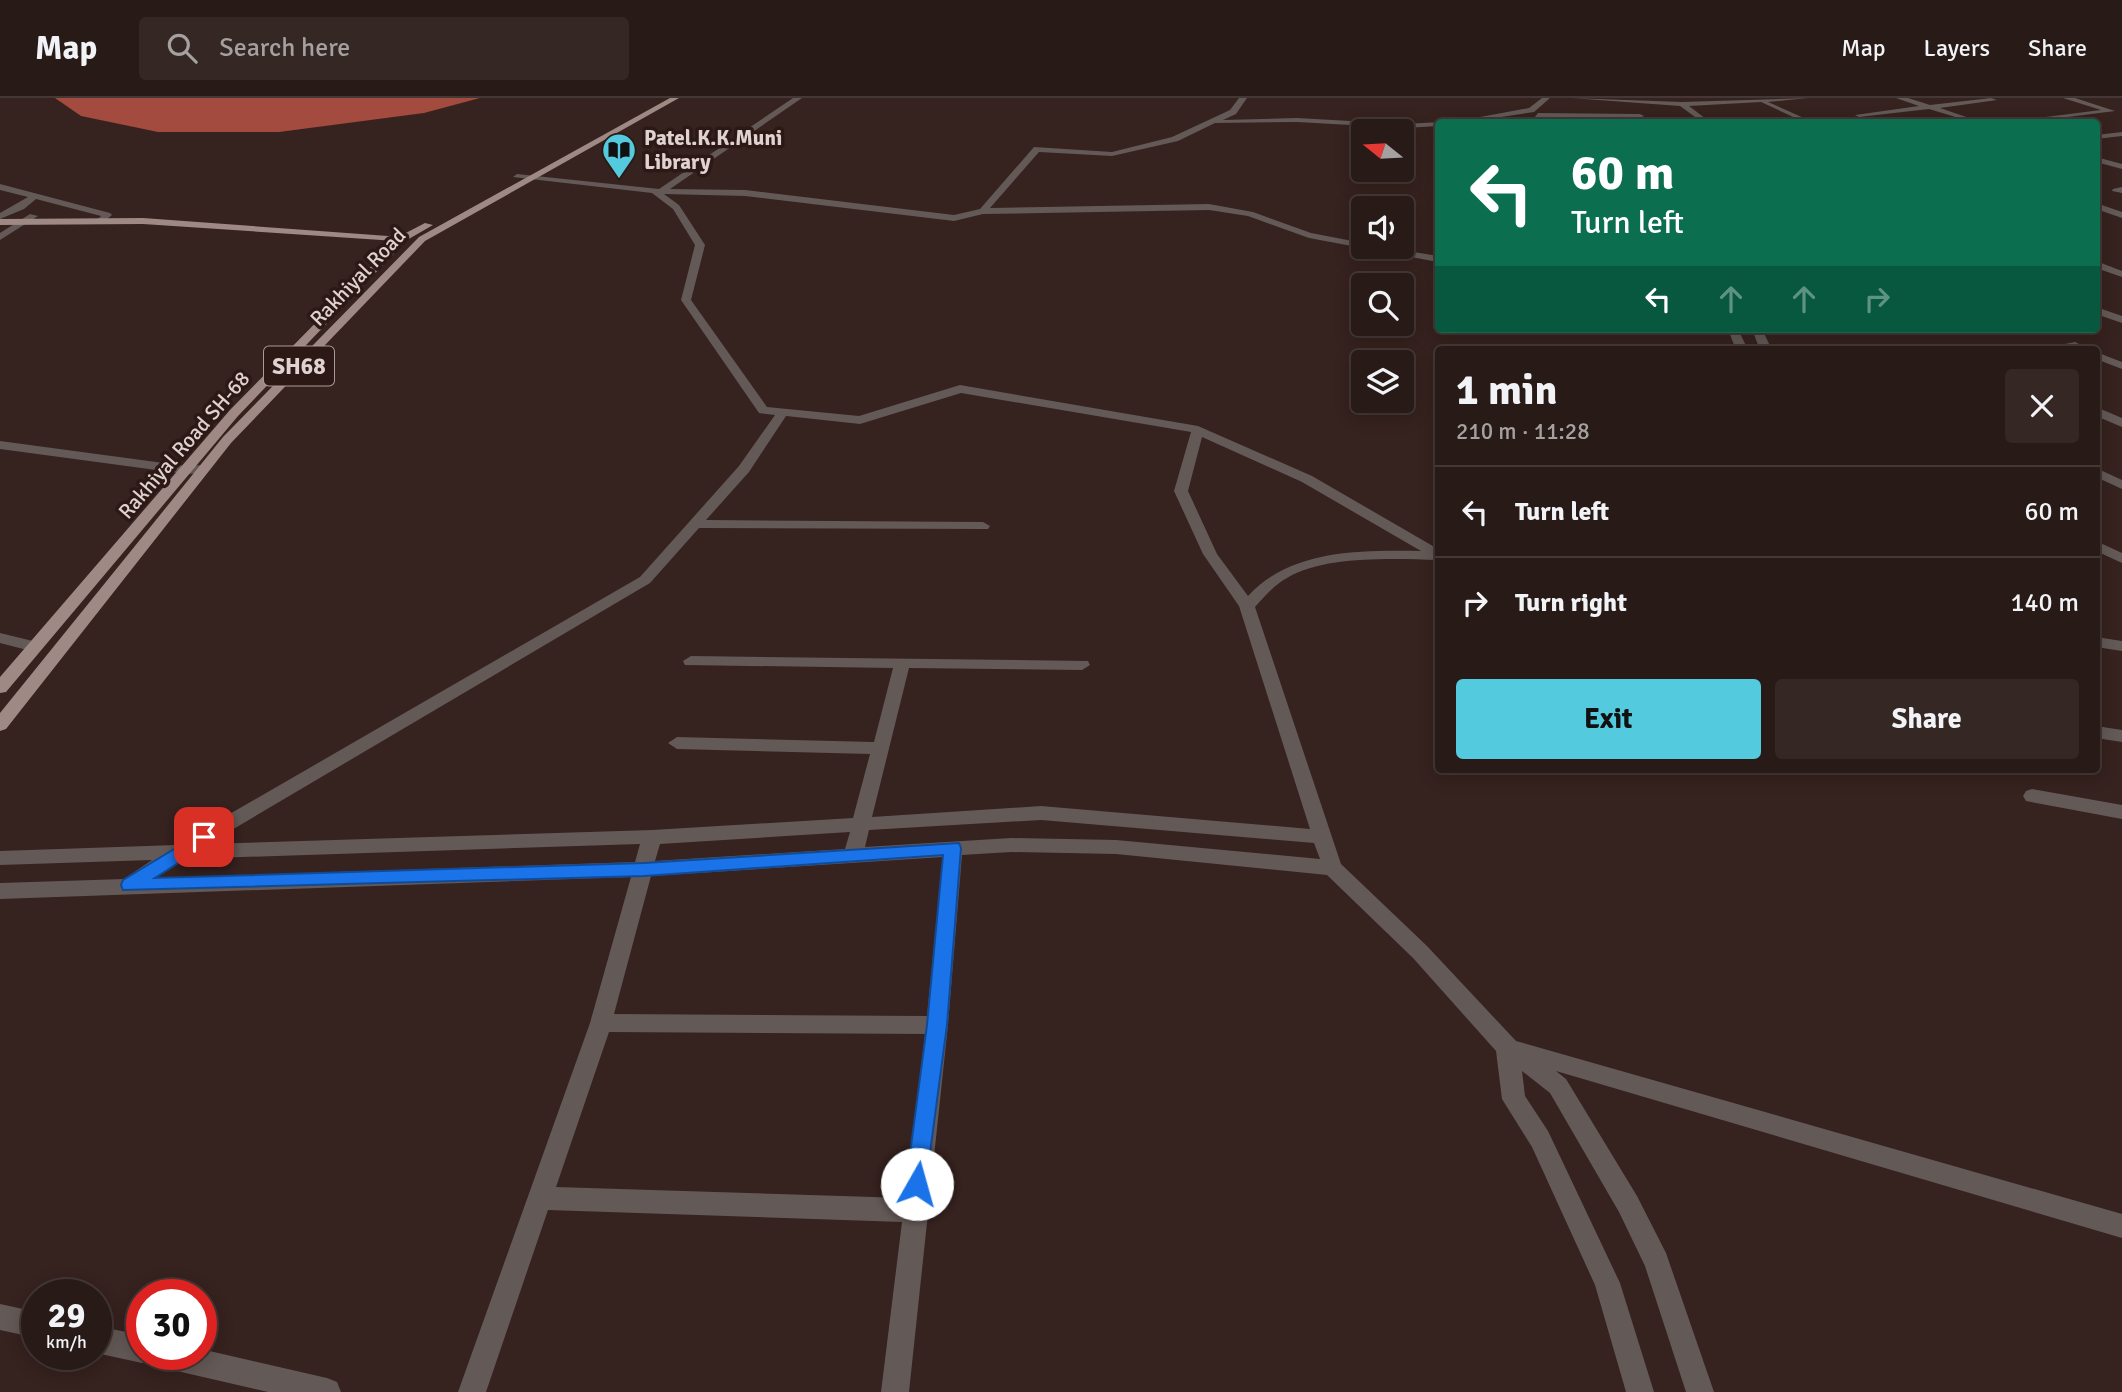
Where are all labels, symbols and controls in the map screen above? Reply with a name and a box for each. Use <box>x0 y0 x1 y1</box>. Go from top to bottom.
search box <box>139 17 629 80</box>
text: Map <box>35 28 97 69</box>
icon: search <box>163 29 201 67</box>
text: Search here <box>219 32 350 64</box>
text: Map <box>1841 33 1886 63</box>
text: Layers <box>1924 33 1990 63</box>
text: Share <box>2028 33 2087 63</box>
north arrow <box>1351 119 1414 182</box>
map controls <box>1351 119 1414 413</box>
place label: Patel.K.K.Muni Library <box>644 125 782 175</box>
library icon: Patel.K.K.Muni Library <box>600 131 638 180</box>
text: 60 m <box>1571 143 1674 203</box>
icon: left <box>1456 147 1547 238</box>
button: sound <box>1351 196 1414 259</box>
text: Turn left <box>1571 203 1684 242</box>
street label: Rakhiyal Road <box>305 222 411 332</box>
button: search <box>1351 273 1414 336</box>
icon: left <box>1639 280 1677 318</box>
icon: ahead <box>1712 280 1750 318</box>
icon: ahead <box>1785 280 1823 318</box>
icon: right <box>1858 280 1896 318</box>
road number: SH68 <box>264 346 334 386</box>
button: layers <box>1351 350 1414 413</box>
text: 1 min <box>1456 365 1557 416</box>
street label: Rakhiyal Road SH-68 <box>113 366 255 524</box>
button: close <box>2005 369 2079 443</box>
text: 210 m · 11:28 <box>1456 417 1590 446</box>
icon: left <box>1456 493 1494 531</box>
text: Turn left <box>1515 496 1609 528</box>
text: 60 m <box>2024 496 2079 528</box>
icon: right <box>1456 584 1494 622</box>
text: Turn right <box>1515 587 1627 619</box>
text: 140 m <box>2010 587 2079 619</box>
button: Exit <box>1456 679 1761 759</box>
button: Share <box>1775 679 2079 759</box>
pin <box>174 807 234 867</box>
icon: arrive <box>185 818 223 856</box>
position arrow <box>880 1147 954 1221</box>
speed limit sign: 30 <box>126 1279 217 1370</box>
text: 29 <box>48 1294 85 1337</box>
text: km/h <box>46 1331 87 1353</box>

